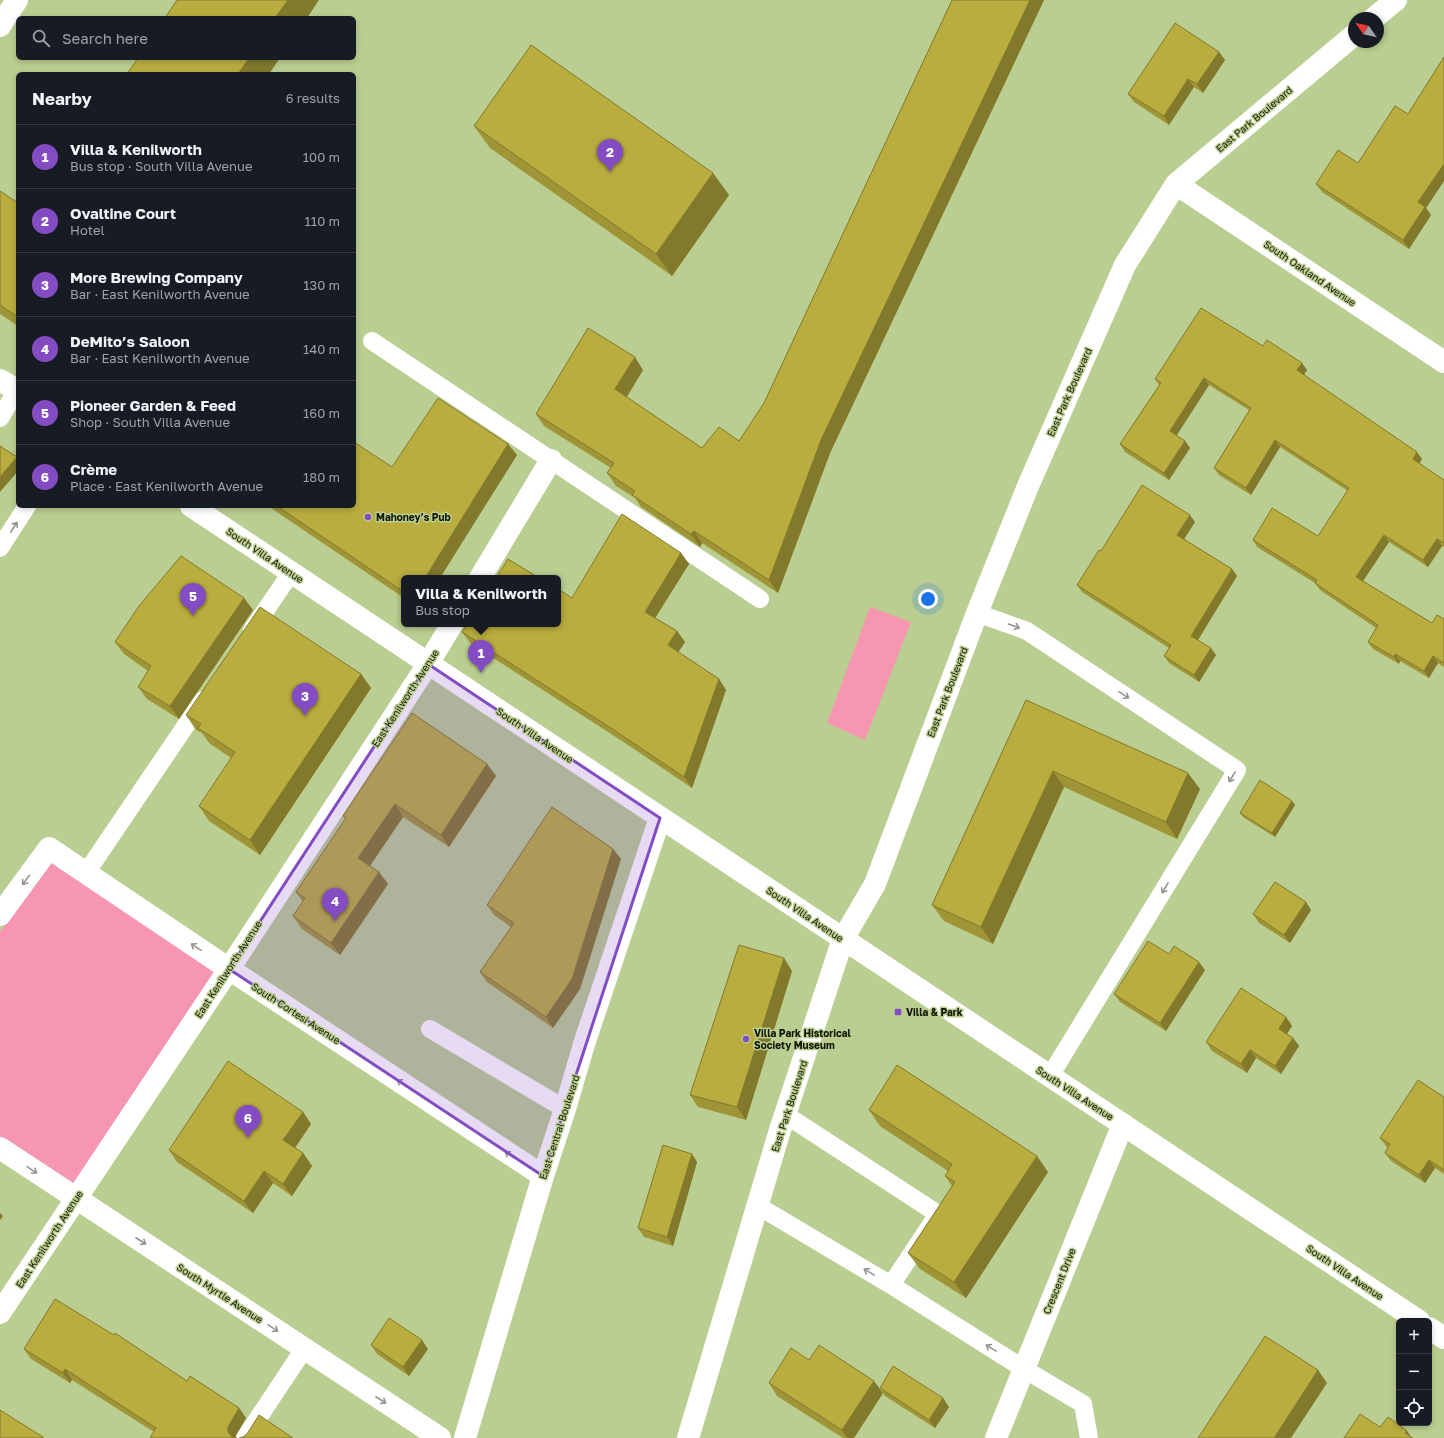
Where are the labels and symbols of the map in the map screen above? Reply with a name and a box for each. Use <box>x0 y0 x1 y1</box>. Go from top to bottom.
north arrow <box>1348 12 1384 48</box>
street label: East Park Boulevard <box>1213 84 1295 154</box>
pin: 2 <box>597 139 623 172</box>
street label: South Oakland Avenue <box>1262 238 1359 308</box>
street label: East Park Boulevard <box>1044 346 1094 438</box>
place label: Mahoney’s Pub <box>376 511 451 523</box>
marker: Mahoney’s Pub <box>363 512 373 522</box>
one-way arrow <box>10 521 18 533</box>
street label: South Villa Avenue <box>224 525 306 585</box>
pin: 5 <box>180 583 206 616</box>
your location <box>918 589 938 609</box>
one-way arrow <box>1007 623 1019 631</box>
pin: 1 <box>468 640 494 673</box>
street label: East Park Boulevard <box>924 645 970 739</box>
street label: East Kenilworth Avenue <box>369 647 441 749</box>
pin: 3 <box>292 683 318 716</box>
one-way arrow <box>1118 691 1129 699</box>
street label: South Villa Avenue <box>494 705 576 765</box>
one-way arrow <box>1228 771 1236 782</box>
one-way arrow <box>22 874 30 885</box>
one-way arrow <box>1160 882 1168 894</box>
street label: South Villa Avenue <box>764 884 846 944</box>
pin: 4 <box>322 888 348 921</box>
street label: East Kenilworth Avenue <box>192 918 264 1020</box>
one-way arrow <box>191 943 202 951</box>
street label: South Cortesi Avenue <box>249 980 343 1046</box>
place label: Villa & Park <box>906 1006 963 1018</box>
marker: Villa & Park <box>893 1007 903 1017</box>
place label: Villa Park Historical Society Museum <box>754 1027 851 1051</box>
marker: Villa Park Historical Society Museum <box>741 1034 751 1044</box>
street label: East Park Boulevard <box>768 1059 810 1153</box>
street label: South Villa Avenue <box>1034 1063 1116 1123</box>
street label: East Central Boulevard <box>536 1073 582 1181</box>
one-way arrow <box>397 1079 408 1087</box>
pin: 6 <box>235 1105 261 1138</box>
one-way arrow <box>505 1151 516 1159</box>
one-way arrow <box>27 1166 38 1174</box>
street label: East Kenilworth Avenue <box>13 1188 85 1290</box>
one-way arrow <box>135 1238 147 1246</box>
street label: South Villa Avenue <box>1304 1242 1386 1302</box>
street label: Crescent Drive <box>1040 1246 1078 1316</box>
street label: South Myrtle Avenue <box>175 1261 265 1325</box>
one-way arrow <box>863 1267 875 1275</box>
one-way arrow <box>267 1324 278 1332</box>
one-way arrow <box>986 1344 997 1352</box>
one-way arrow <box>376 1396 387 1404</box>

